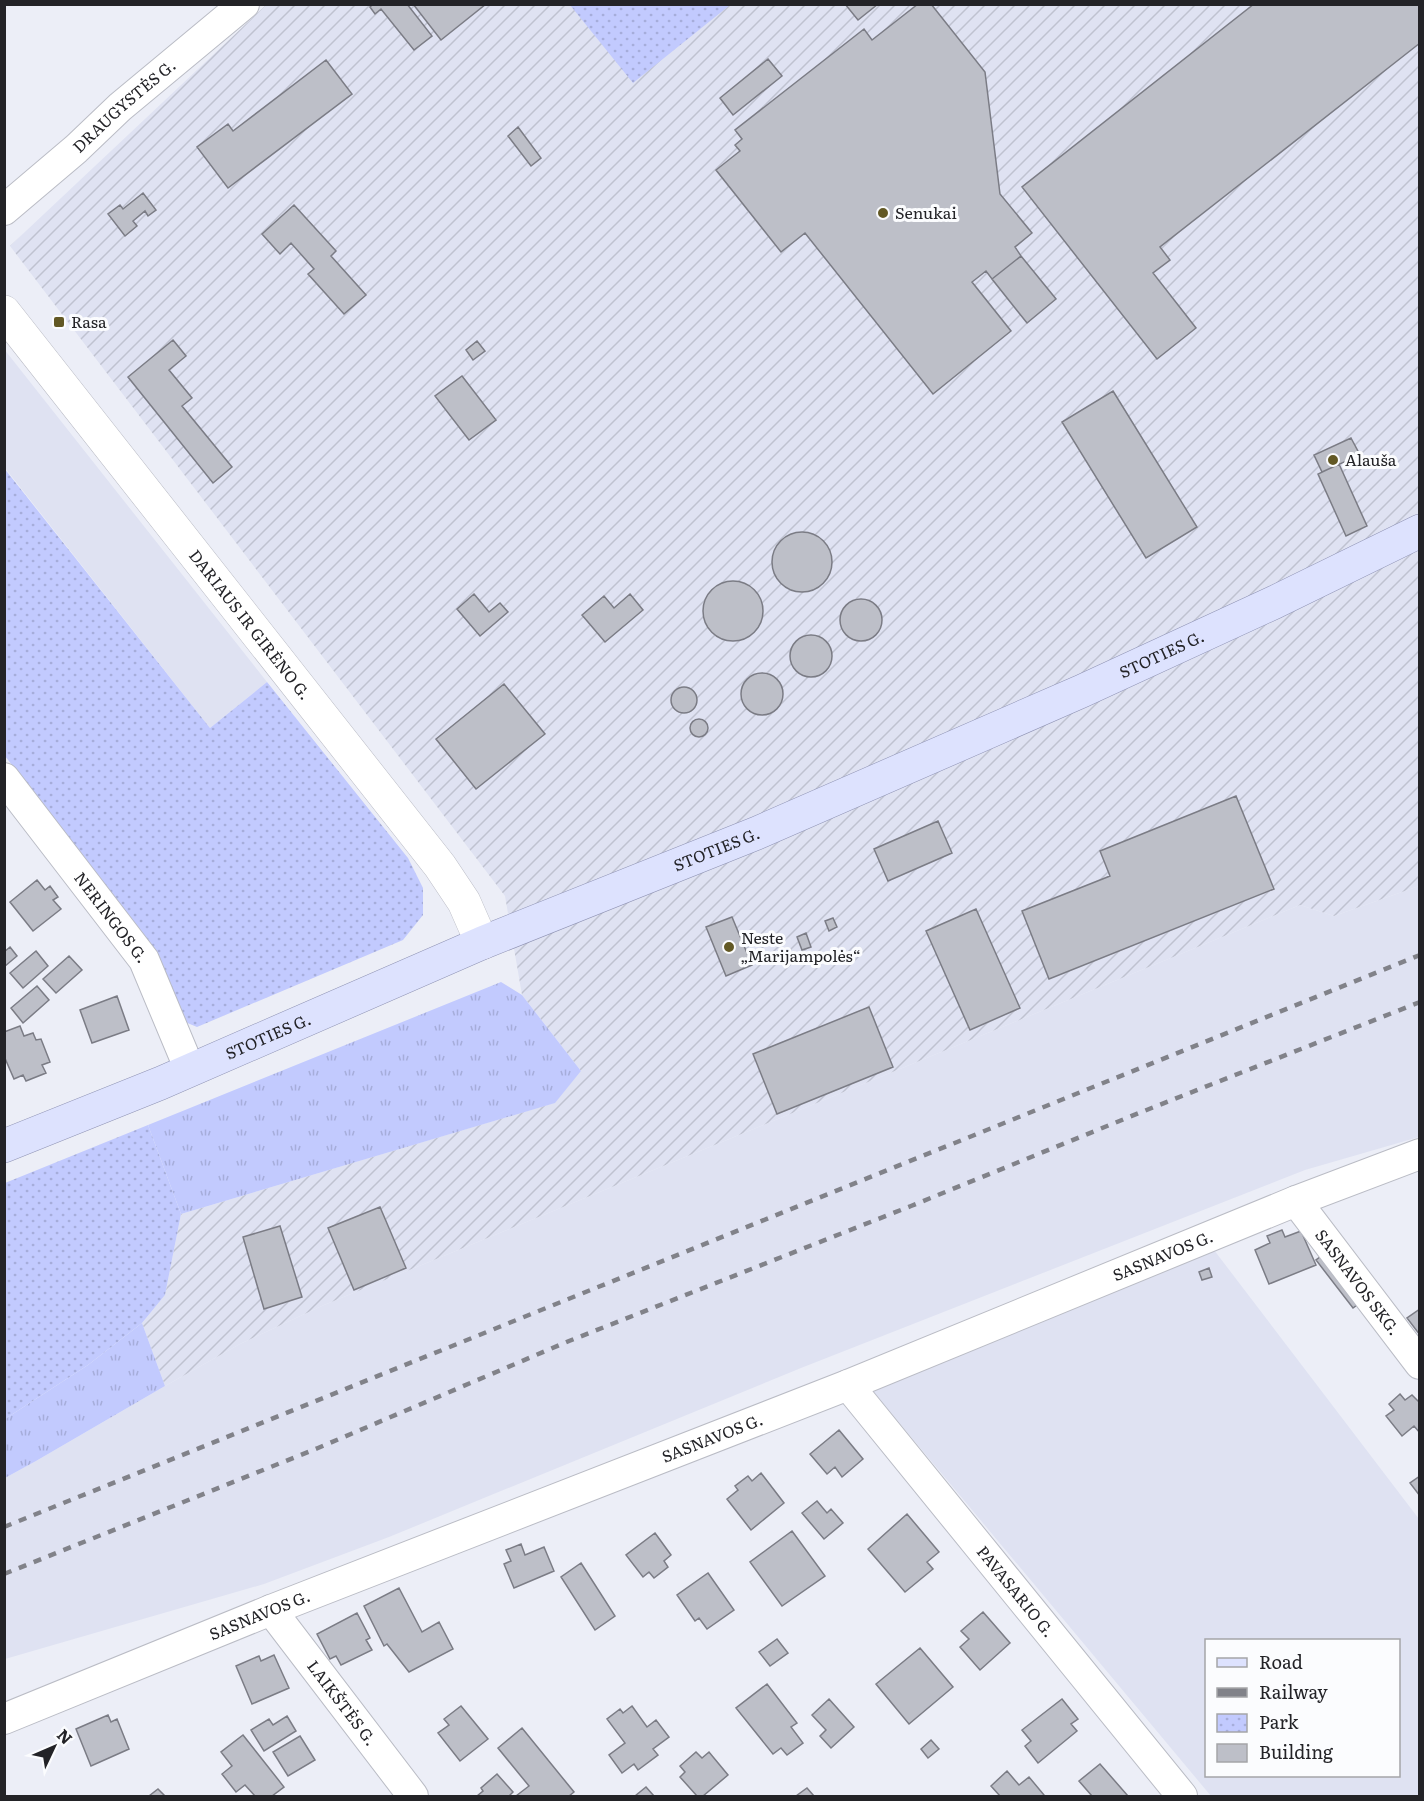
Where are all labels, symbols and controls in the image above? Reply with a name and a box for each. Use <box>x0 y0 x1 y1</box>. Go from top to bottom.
street label: DRAUGYSTĖS G. <box>66 53 180 158</box>
place label: Senukai <box>895 200 957 224</box>
marker: Senukai <box>876 206 890 220</box>
place label: Rasa <box>71 309 107 333</box>
marker: Rasa <box>52 315 66 329</box>
place label: Alauša <box>1345 447 1397 471</box>
marker: Alauša <box>1326 453 1340 467</box>
street label: DARIAUS IR GIRĖNO G. <box>184 544 318 704</box>
street label: STOTIES G. <box>1115 623 1208 683</box>
street label: STOTIES G. <box>669 820 763 876</box>
street label: NERINGOS G. <box>69 866 155 968</box>
place label: Neste „Marijampolės“ <box>741 925 861 967</box>
marker: Neste „Marijampolės“ <box>722 940 736 954</box>
street label: STOTIES G. <box>221 1006 314 1065</box>
street label: SASNAVOS G. <box>1108 1223 1216 1286</box>
street label: SASNAVOS SKG. <box>1310 1223 1407 1340</box>
street label: SASNAVOS G. <box>658 1406 766 1468</box>
street label: PAVASARIO G. <box>972 1540 1061 1642</box>
street label: SASNAVOS G. <box>205 1583 313 1645</box>
legend <box>1205 1639 1400 1777</box>
text: Road <box>1259 1648 1303 1675</box>
street label: LAIKŠTĖS G. <box>302 1655 383 1750</box>
text: Railway <box>1259 1678 1328 1705</box>
text: Park <box>1259 1708 1300 1735</box>
north arrow <box>24 1717 84 1777</box>
text: N <box>52 1723 79 1749</box>
text: Building <box>1259 1738 1334 1765</box>

